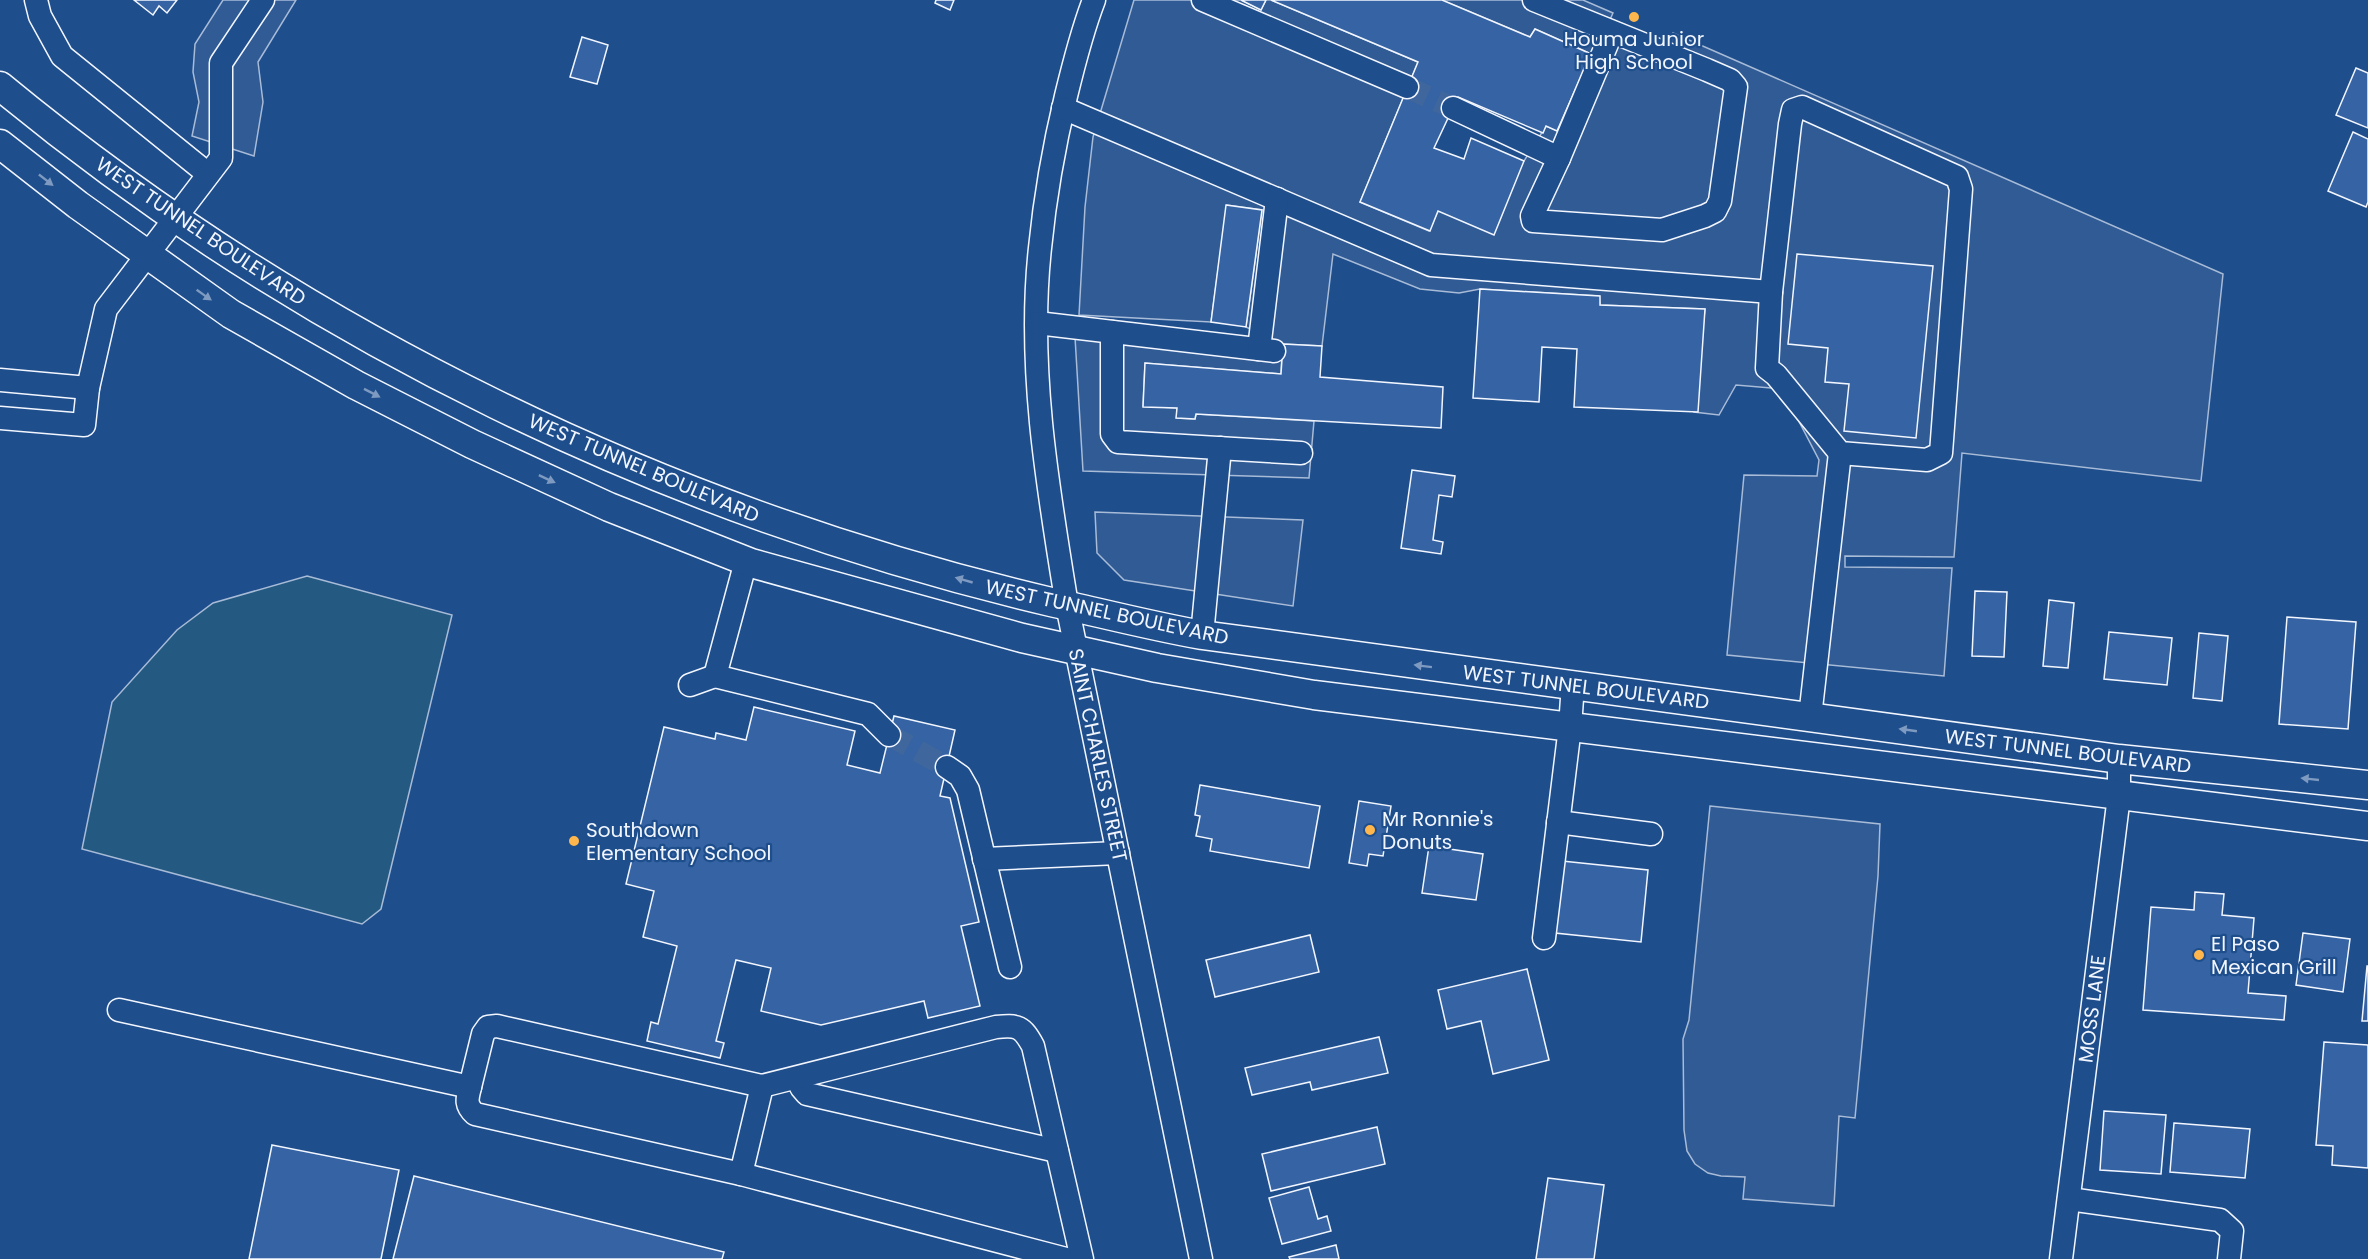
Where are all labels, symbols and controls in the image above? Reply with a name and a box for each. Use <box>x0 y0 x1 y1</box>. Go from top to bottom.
marker: Houma Junior High School <box>1627 10 1641 24</box>
place label: Houma Junior High School <box>1564 25 1704 76</box>
street label: WEST TUNNEL BOULEVARD <box>90 150 312 312</box>
one-way arrow <box>38 174 54 187</box>
one-way arrow <box>196 288 211 300</box>
one-way arrow <box>364 388 381 398</box>
street label: WEST TUNNEL BOULEVARD <box>524 407 764 529</box>
one-way arrow <box>539 474 556 483</box>
street label: WEST TUNNEL BOULEVARD <box>983 573 1231 651</box>
one-way arrow <box>954 575 972 584</box>
street label: SAINT CHARLES STREET <box>1062 646 1134 864</box>
street label: WEST TUNNEL BOULEVARD <box>1461 658 1711 716</box>
one-way arrow <box>1413 661 1432 670</box>
street label: WEST TUNNEL BOULEVARD <box>1943 722 2193 780</box>
one-way arrow <box>1898 726 1917 735</box>
one-way arrow <box>2300 774 2319 784</box>
place label: Mr Ronnie's Donuts <box>1382 805 1494 856</box>
place label: Southdown Elementary School <box>586 816 771 867</box>
marker: Mr Ronnie's Donuts <box>1363 823 1377 837</box>
marker: Southdown Elementary School <box>567 834 581 848</box>
place label: El Paso Mexican Grill <box>2211 930 2337 981</box>
marker: El Paso Mexican Grill <box>2192 948 2206 962</box>
street label: MOSS LANE <box>2072 954 2112 1064</box>

